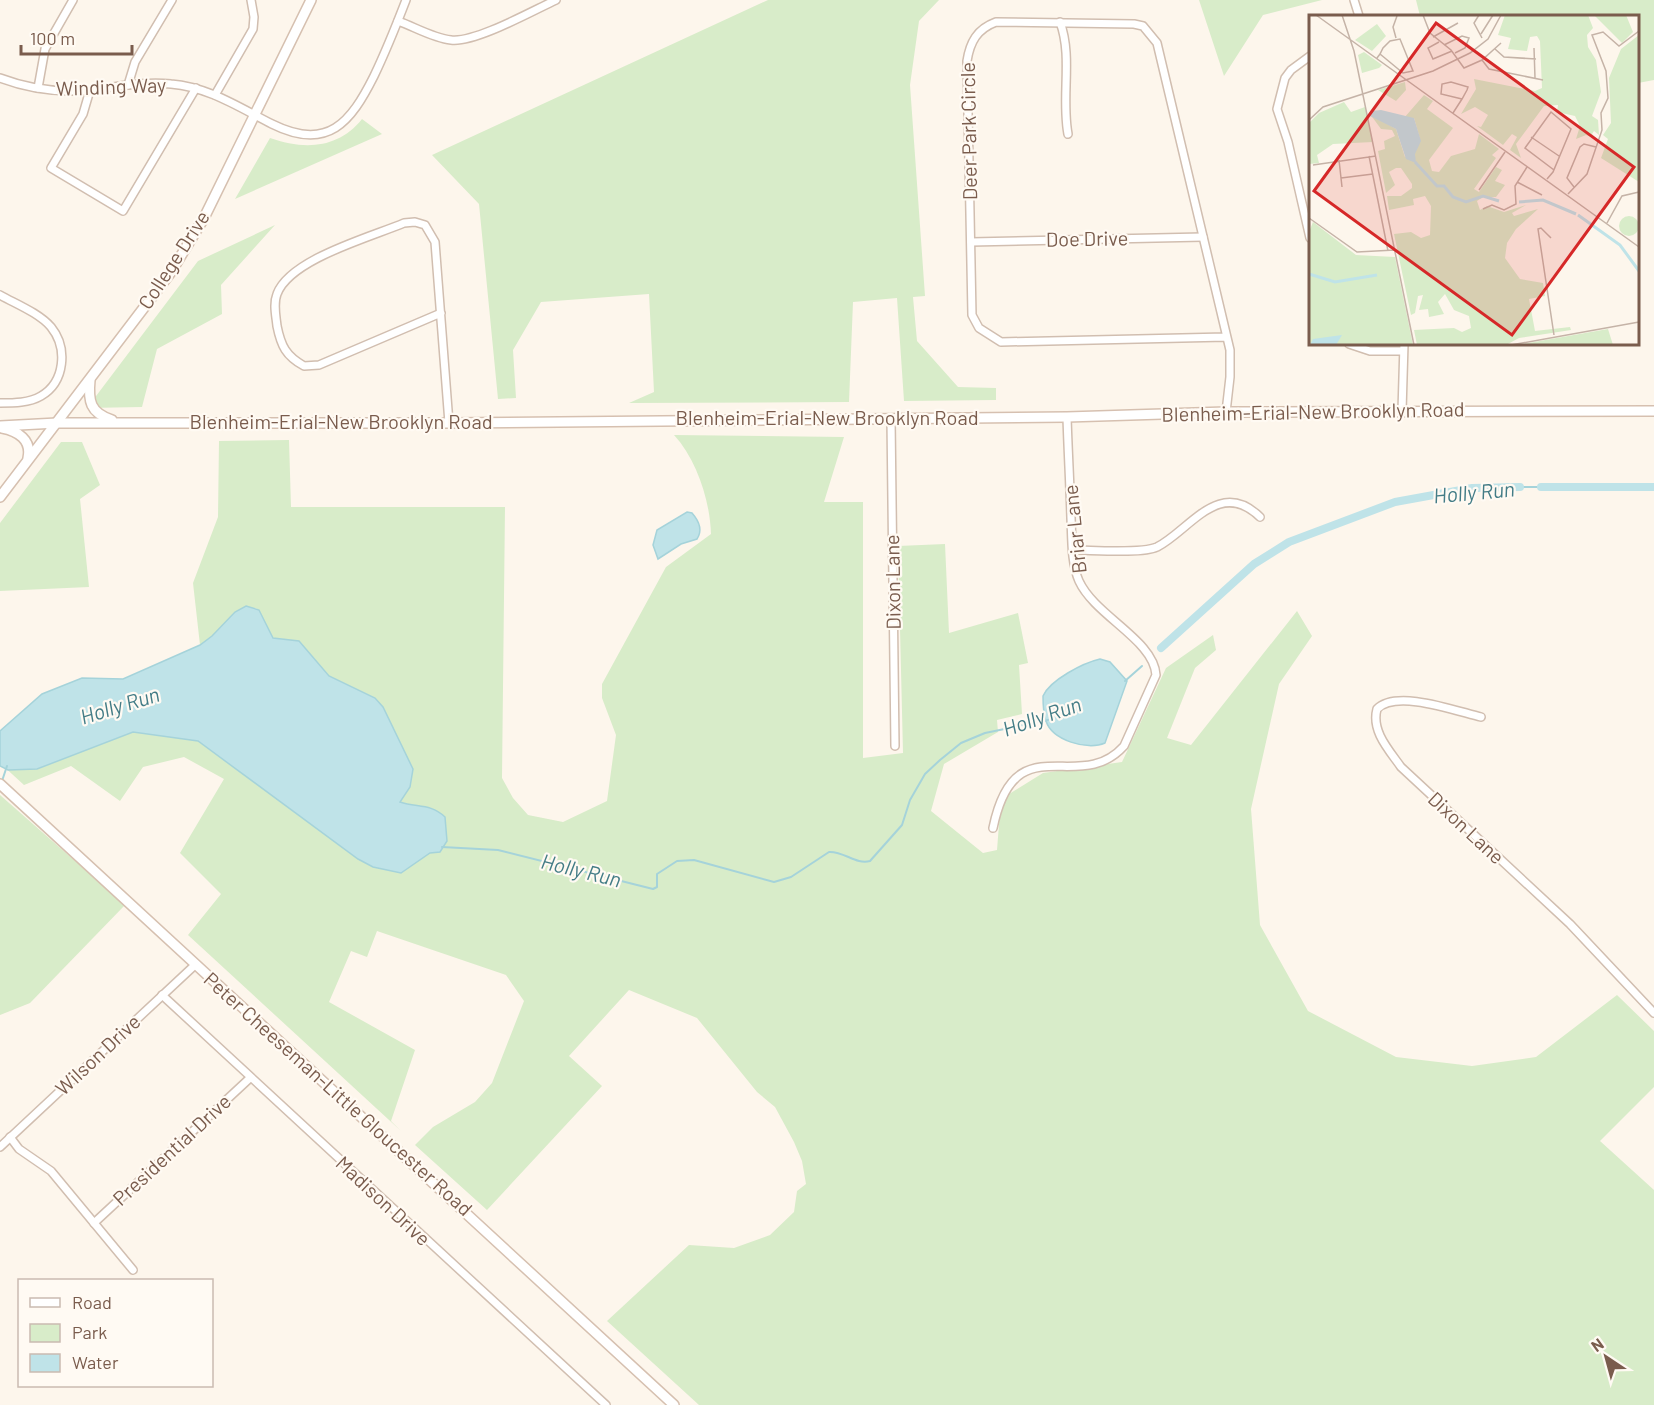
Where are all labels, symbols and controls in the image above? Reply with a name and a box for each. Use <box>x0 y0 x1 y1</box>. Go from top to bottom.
inset map <box>1309 15 1639 345</box>
scale bar <box>21 18 132 56</box>
text: 100 m <box>30 27 75 49</box>
street label: Deer Park Circle <box>955 62 981 200</box>
street label: Winding Way <box>55 72 167 100</box>
street label: College Drive <box>132 206 214 313</box>
street label: Doe Drive <box>1046 225 1128 251</box>
street label: Blenheim-Erial-New Brooklyn Road <box>1161 396 1465 426</box>
street label: Blenheim-Erial-New Brooklyn Road <box>675 405 979 429</box>
street label: Blenheim-Erial-New Brooklyn Road <box>189 409 493 433</box>
water label: Holly Run <box>1432 475 1516 508</box>
street label: Briar Lane <box>1057 483 1091 575</box>
street label: Dixon Lane <box>879 534 905 630</box>
water label: Holly Run <box>77 681 162 728</box>
water label: Holly Run <box>999 690 1084 741</box>
street label: Dixon Lane <box>1424 786 1510 868</box>
water label: Holly Run <box>539 848 624 892</box>
street label: Peter Cheeseman-Little Gloucester Road <box>200 966 478 1220</box>
street label: Wilson Drive <box>50 1009 145 1100</box>
street label: Presidential Drive <box>107 1089 235 1210</box>
street label: Madison Drive <box>331 1150 436 1250</box>
legend <box>18 1279 213 1387</box>
text: Road <box>72 1291 112 1313</box>
text: Park <box>72 1321 107 1343</box>
north arrow <box>1576 1327 1636 1387</box>
text: N <box>1587 1334 1607 1355</box>
text: Water <box>72 1351 119 1373</box>

